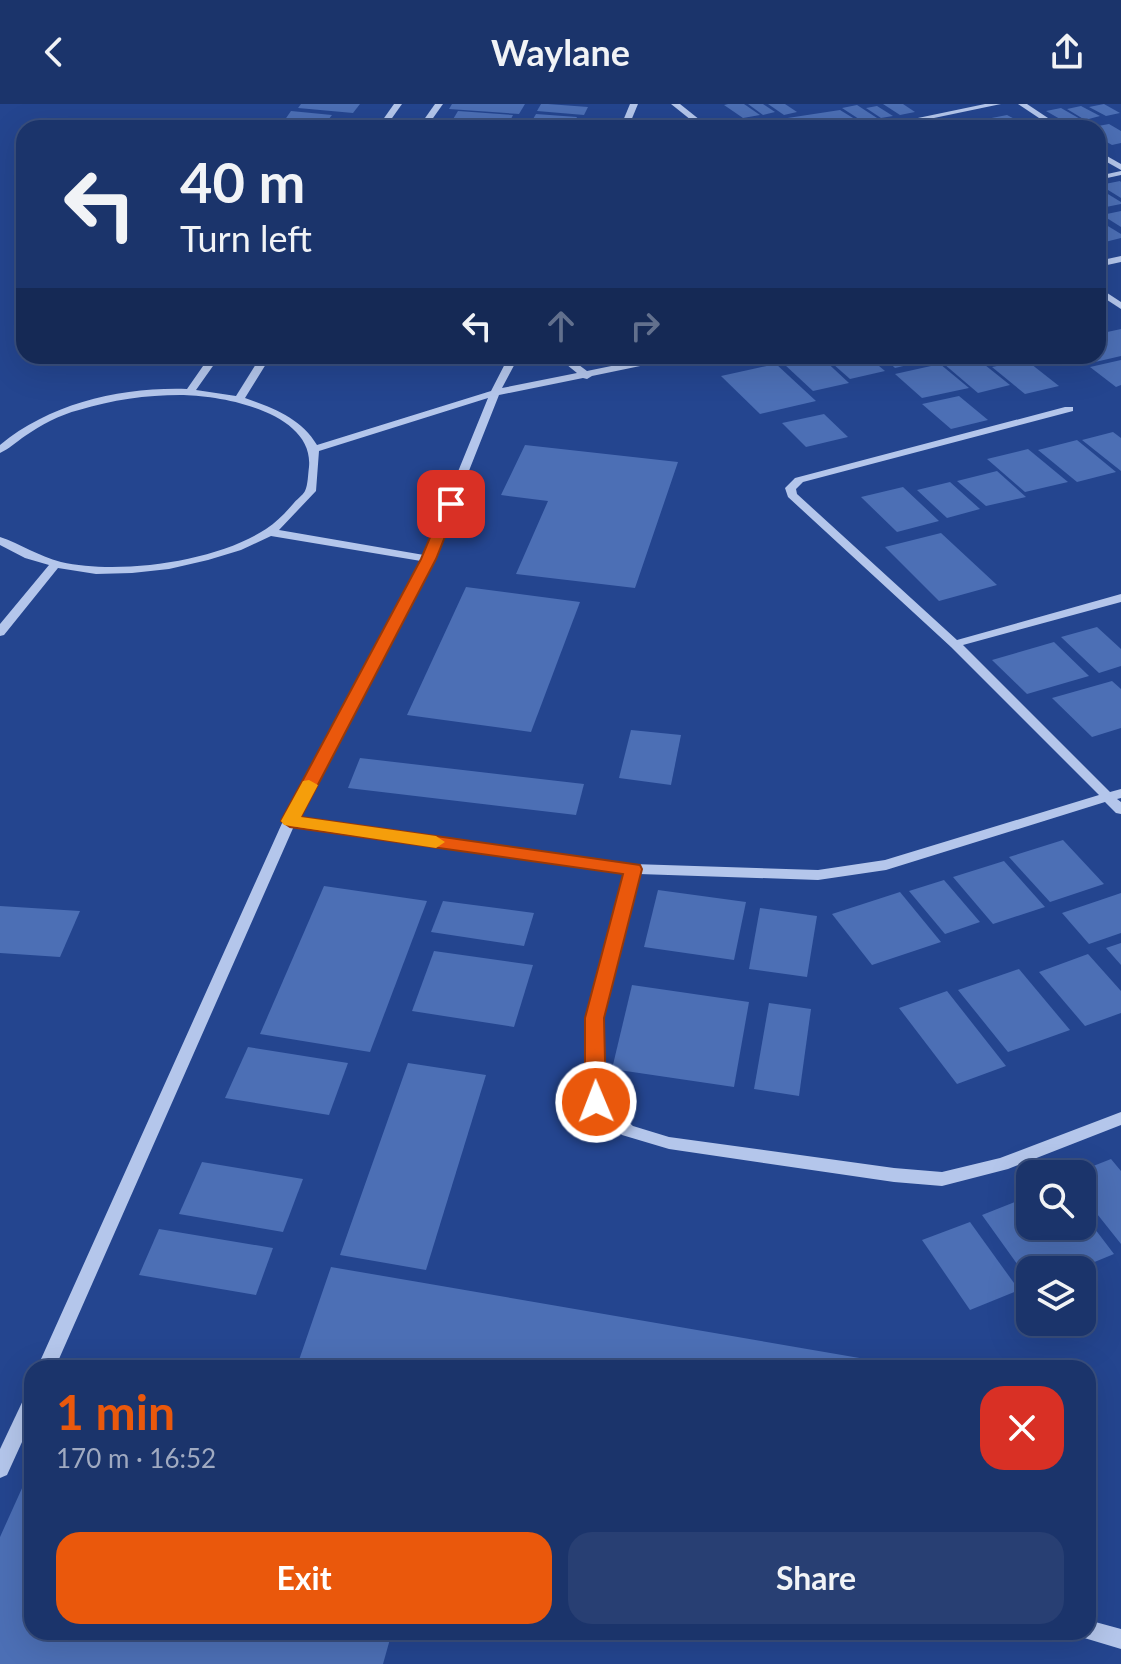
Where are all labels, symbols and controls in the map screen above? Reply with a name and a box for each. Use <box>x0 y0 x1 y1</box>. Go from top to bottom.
icon: back <box>32 30 76 74</box>
text: Waylane <box>491 30 630 74</box>
icon: share <box>1045 30 1089 74</box>
text: 40 m <box>180 148 305 215</box>
icon: left <box>48 152 152 256</box>
text: Turn left <box>180 216 312 260</box>
icon: left <box>455 304 499 348</box>
icon: ahead <box>539 304 583 348</box>
icon: right <box>623 304 667 348</box>
pin <box>417 470 485 538</box>
icon: arrive <box>429 482 473 526</box>
position arrow <box>554 1060 638 1144</box>
map controls <box>1016 1160 1096 1336</box>
button: search <box>1016 1160 1096 1240</box>
button: layers <box>1016 1256 1096 1336</box>
text: 1 min <box>56 1383 175 1440</box>
button: close <box>980 1386 1064 1470</box>
text: 170 m · 16:52 <box>56 1442 216 1474</box>
button: Exit <box>56 1532 552 1624</box>
button: Share <box>568 1532 1064 1624</box>

